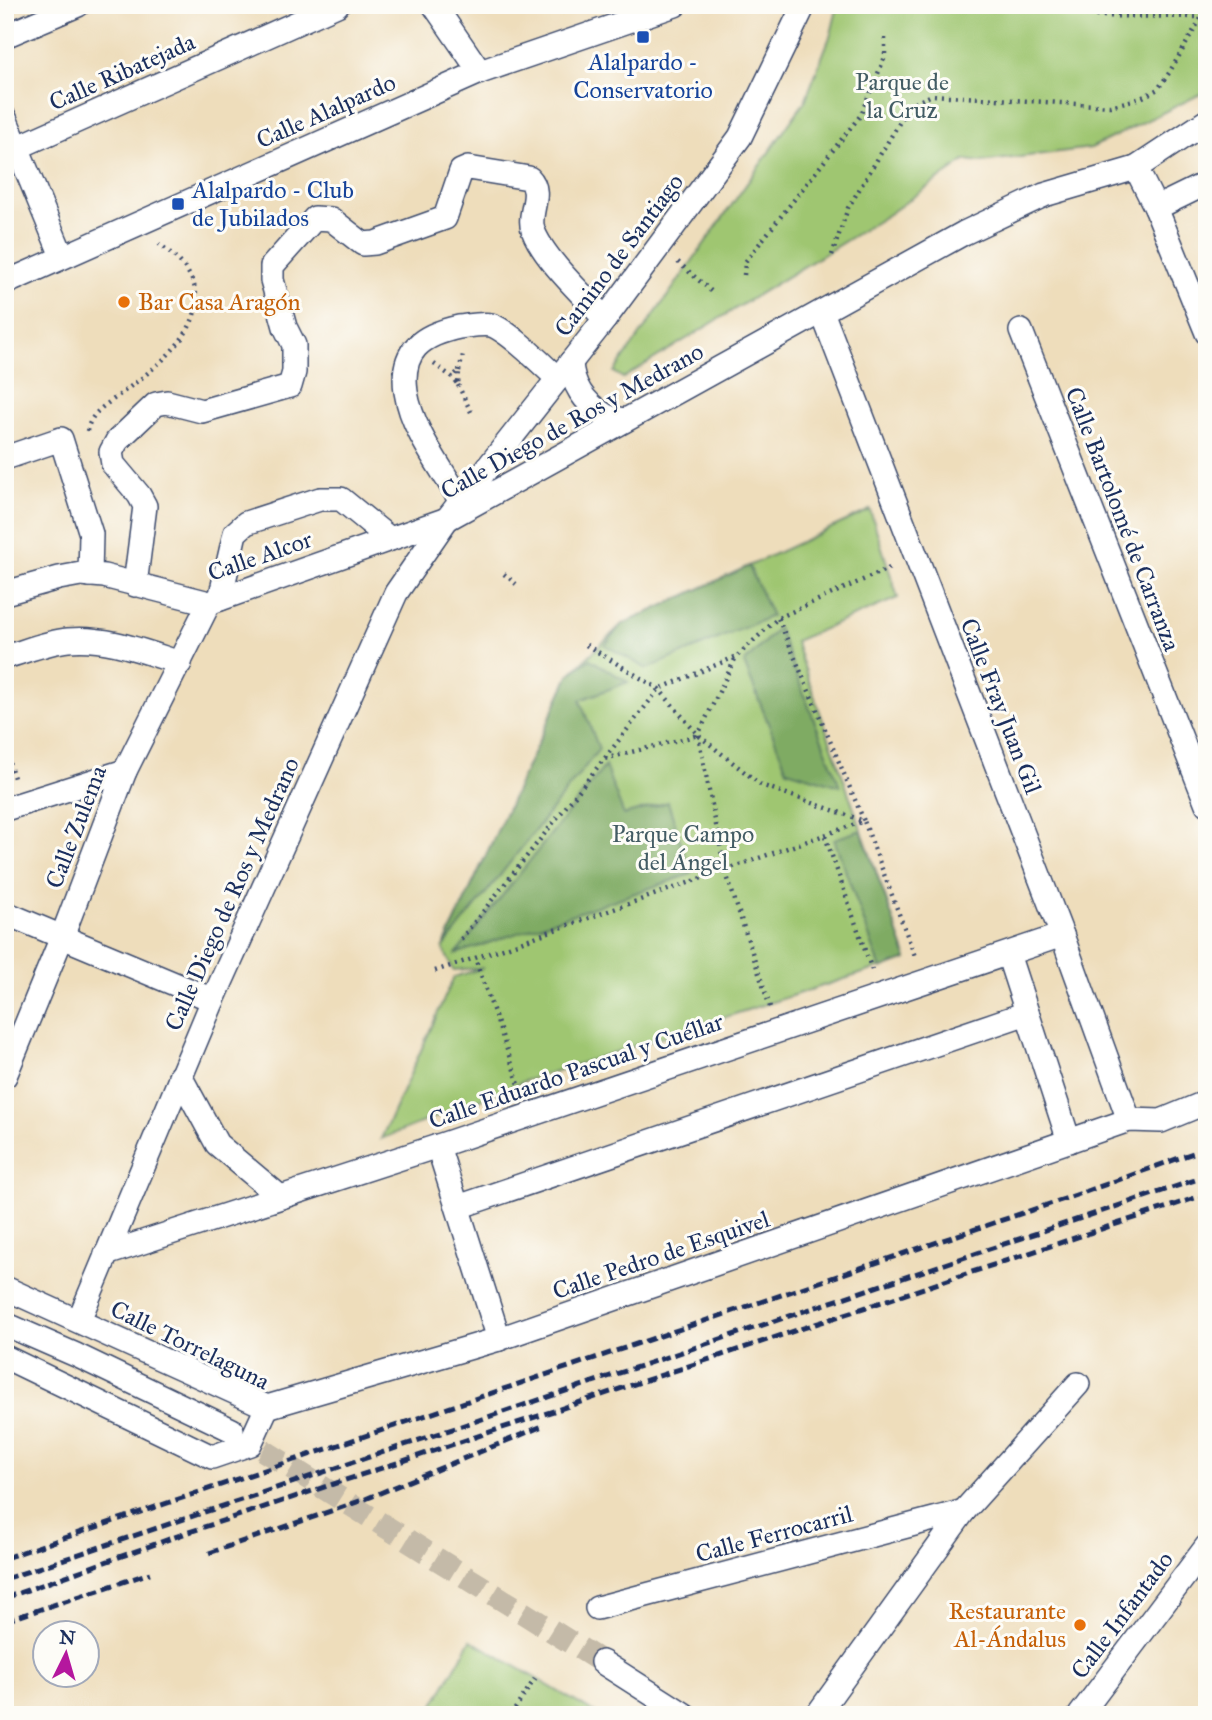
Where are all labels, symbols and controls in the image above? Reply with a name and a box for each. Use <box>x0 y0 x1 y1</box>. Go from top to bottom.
street label: Calle Ribatejada <box>44 26 200 118</box>
marker: Alalpardo - Conservatorio <box>635 29 651 45</box>
place label: Alalpardo - Conservatorio <box>573 47 713 105</box>
street label: Calle Alalpardo <box>252 67 400 155</box>
park label: Parque de la Cruz <box>855 67 949 125</box>
street label: Camino de Santiago <box>548 168 690 342</box>
place label: Alalpardo - Club de Jubilados <box>191 175 354 233</box>
marker: Alalpardo - Club de Jubilados <box>170 196 186 212</box>
place label: Bar Casa Aragón <box>138 287 300 317</box>
marker: Bar Casa Aragón <box>116 294 132 310</box>
street label: Calle Diego de Ros y Medrano <box>435 336 709 506</box>
street label: Calle Bartolomé de Carranza <box>1059 383 1188 656</box>
street label: Calle Alcor <box>204 524 316 588</box>
street label: Calle Fray Juan Gil <box>954 614 1048 799</box>
street label: Calle Diego de Ros y Medrano <box>158 753 306 1035</box>
street label: Calle Zulema <box>39 761 113 893</box>
park label: Parque Campo del Ángel <box>612 819 754 877</box>
street label: Calle Eduardo Pascual y Cuéllar <box>425 1006 727 1136</box>
street label: Calle Pedro de Esquivel <box>549 1204 774 1306</box>
street label: Calle Torrelaguna <box>106 1294 275 1397</box>
street label: Calle Ferrocarril <box>692 1499 856 1569</box>
street label: Calle Infantado <box>1064 1545 1180 1685</box>
place label: Restaurante Al-Ándalus <box>949 1596 1066 1654</box>
marker: Restaurante Al-Ándalus <box>1072 1617 1088 1633</box>
north arrow <box>32 1618 102 1688</box>
text: N <box>58 1625 76 1650</box>

